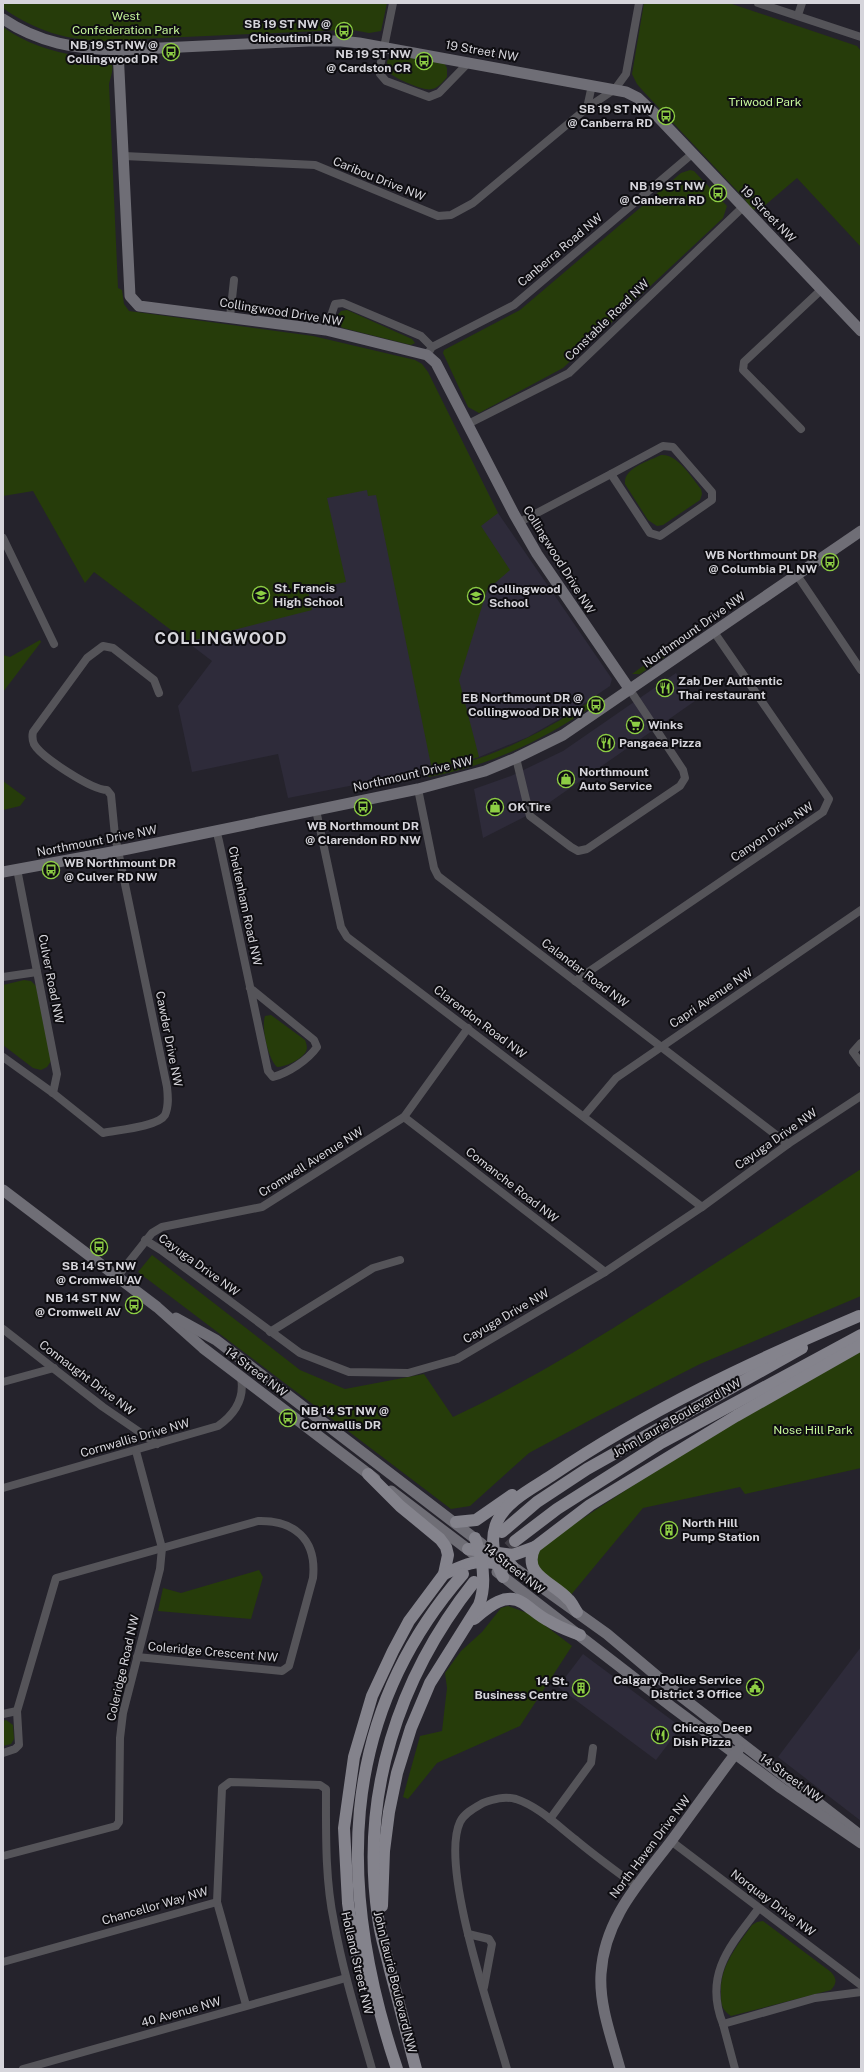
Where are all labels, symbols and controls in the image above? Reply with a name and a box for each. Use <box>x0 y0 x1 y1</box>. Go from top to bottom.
park label: West Confederation Park <box>72 9 180 37</box>
place label: SB 19 ST NW @ Chicoutimi DR <box>244 17 331 45</box>
bus stop icon: SB 19 ST NW @ Chicoutimi DR <box>334 21 354 41</box>
place label: NB 19 ST NW @ Collingwood DR <box>67 38 158 66</box>
street label: 19 Street NW <box>444 38 520 64</box>
bus stop icon: NB 19 ST NW @ Collingwood DR <box>161 42 181 62</box>
place label: NB 19 ST NW @ Cardston CR <box>326 47 411 75</box>
bus stop icon: NB 19 ST NW @ Cardston CR <box>414 51 434 71</box>
park label: Triwood Park <box>729 95 802 109</box>
place label: SB 19 ST NW @ Canberra RD <box>568 102 653 130</box>
bus stop icon: SB 19 ST NW @ Canberra RD <box>656 106 676 126</box>
street label: Caribou Drive NW <box>331 154 428 204</box>
place label: NB 19 ST NW @ Canberra RD <box>620 179 705 207</box>
bus stop icon: NB 19 ST NW @ Canberra RD <box>708 183 728 203</box>
street label: 19 Street NW <box>737 183 799 246</box>
street label: Canberra Road NW <box>515 210 606 290</box>
street label: Constable Road NW <box>562 276 652 364</box>
street label: Collingwood Drive NW <box>218 295 344 329</box>
street label: Collingwood Drive NW <box>520 504 598 617</box>
place label: WB Northmount DR @ Columbia PL NW <box>705 548 817 576</box>
bus stop icon: WB Northmount DR @ Columbia PL NW <box>820 552 840 572</box>
place label: St. Francis High School <box>274 581 343 609</box>
place label: Collingwood School <box>489 582 561 610</box>
school or university icon: St. Francis High School <box>251 585 271 605</box>
school or university icon: Collingwood School <box>466 586 486 606</box>
street label: Northmount Drive NW <box>640 589 749 671</box>
district label: COLLINGWOOD <box>155 629 287 648</box>
place label: Zab Der Authentic Thai restaurant <box>678 674 783 702</box>
restaurant icon: Zab Der Authentic Thai restaurant <box>655 678 675 698</box>
place label: EB Northmount DR @ Collingwood DR NW <box>462 691 583 719</box>
bus stop icon: EB Northmount DR @ Collingwood DR NW <box>586 695 606 715</box>
supermarket icon: Winks <box>625 715 645 735</box>
place label: Winks <box>648 718 683 732</box>
restaurant icon: Pangaea Pizza <box>596 733 616 753</box>
place label: Pangaea Pizza <box>619 736 701 750</box>
street label: Northmount Drive NW <box>352 753 475 795</box>
place label: Northmount Auto Service <box>579 765 652 793</box>
shop icon: Northmount Auto Service <box>556 769 576 789</box>
bus stop icon: WB Northmount DR @ Clarendon RD NW <box>353 797 373 817</box>
shop icon: OK Tire <box>485 797 505 817</box>
street label: Canyon Drive NW <box>728 799 816 865</box>
place label: OK Tire <box>508 800 551 814</box>
place label: WB Northmount DR @ Clarendon RD NW <box>305 819 421 847</box>
street label: Northmount Drive NW <box>36 822 159 860</box>
street label: Cheltenham Road NW <box>225 845 265 968</box>
place label: WB Northmount DR @ Culver RD NW <box>64 856 176 884</box>
bus stop icon: WB Northmount DR @ Culver RD NW <box>41 860 61 880</box>
street label: Culver Road NW <box>35 933 67 1025</box>
street label: Calandar Road NW <box>539 936 632 1011</box>
street label: Capri Avenue NW <box>667 965 756 1031</box>
street label: Clarendon Road NW <box>431 983 530 1062</box>
street label: Cawder Drive NW <box>153 990 185 1089</box>
street label: Cayuga Drive NW <box>732 1105 820 1173</box>
street label: Cromwell Avenue NW <box>256 1124 366 1200</box>
street label: Comanche Road NW <box>463 1144 562 1226</box>
street label: Cayuga Drive NW <box>156 1231 243 1299</box>
bus stop icon: SB 14 ST NW @ Cromwell AV <box>89 1237 109 1257</box>
place label: SB 14 ST NW @ Cromwell AV <box>56 1259 143 1287</box>
street label: Cayuga Drive NW <box>461 1285 552 1346</box>
place label: NB 14 ST NW @ Cromwell AV <box>35 1291 122 1319</box>
bus stop icon: NB 14 ST NW @ Cromwell AV <box>124 1295 144 1315</box>
street label: Connaught Drive NW <box>36 1337 138 1419</box>
street label: 14 Street NW <box>222 1344 290 1400</box>
street label: John Laurie Boulevard NW <box>610 1375 744 1460</box>
place label: NB 14 ST NW @ Cornwallis DR <box>301 1404 389 1432</box>
bus stop icon: NB 14 ST NW @ Cornwallis DR <box>278 1408 298 1428</box>
street label: Cornwallis Drive NW <box>79 1416 192 1460</box>
park label: Nose Hill Park <box>773 1423 853 1437</box>
place label: North Hill Pump Station <box>682 1516 760 1544</box>
building icon: North Hill Pump Station <box>659 1520 679 1540</box>
street label: 14 Street NW <box>481 1541 548 1598</box>
street label: Coleridge Road NW <box>104 1613 142 1723</box>
street label: Coleridge Crescent NW <box>147 1639 279 1665</box>
place label: Calgary Police Service District 3 Office <box>613 1673 742 1701</box>
place label: 14 St. Business Centre <box>475 1674 568 1702</box>
public building icon: Calgary Police Service District 3 Office <box>745 1677 765 1697</box>
building icon: 14 St. Business Centre <box>571 1678 591 1698</box>
place label: Chicago Deep Dish Pizza <box>673 1721 752 1749</box>
restaurant icon: Chicago Deep Dish Pizza <box>650 1725 670 1745</box>
street label: 14 Street NW <box>757 1751 825 1806</box>
street label: North Haven Drive NW <box>607 1792 694 1901</box>
street label: Norquay Drive NW <box>728 1867 818 1940</box>
street label: Chancellor Way NW <box>100 1884 210 1928</box>
street label: Holland Street NW <box>338 1910 376 2016</box>
street label: John Laurie Boulevard NW <box>371 1910 420 2055</box>
street label: 40 Avenue NW <box>139 1994 223 2030</box>

